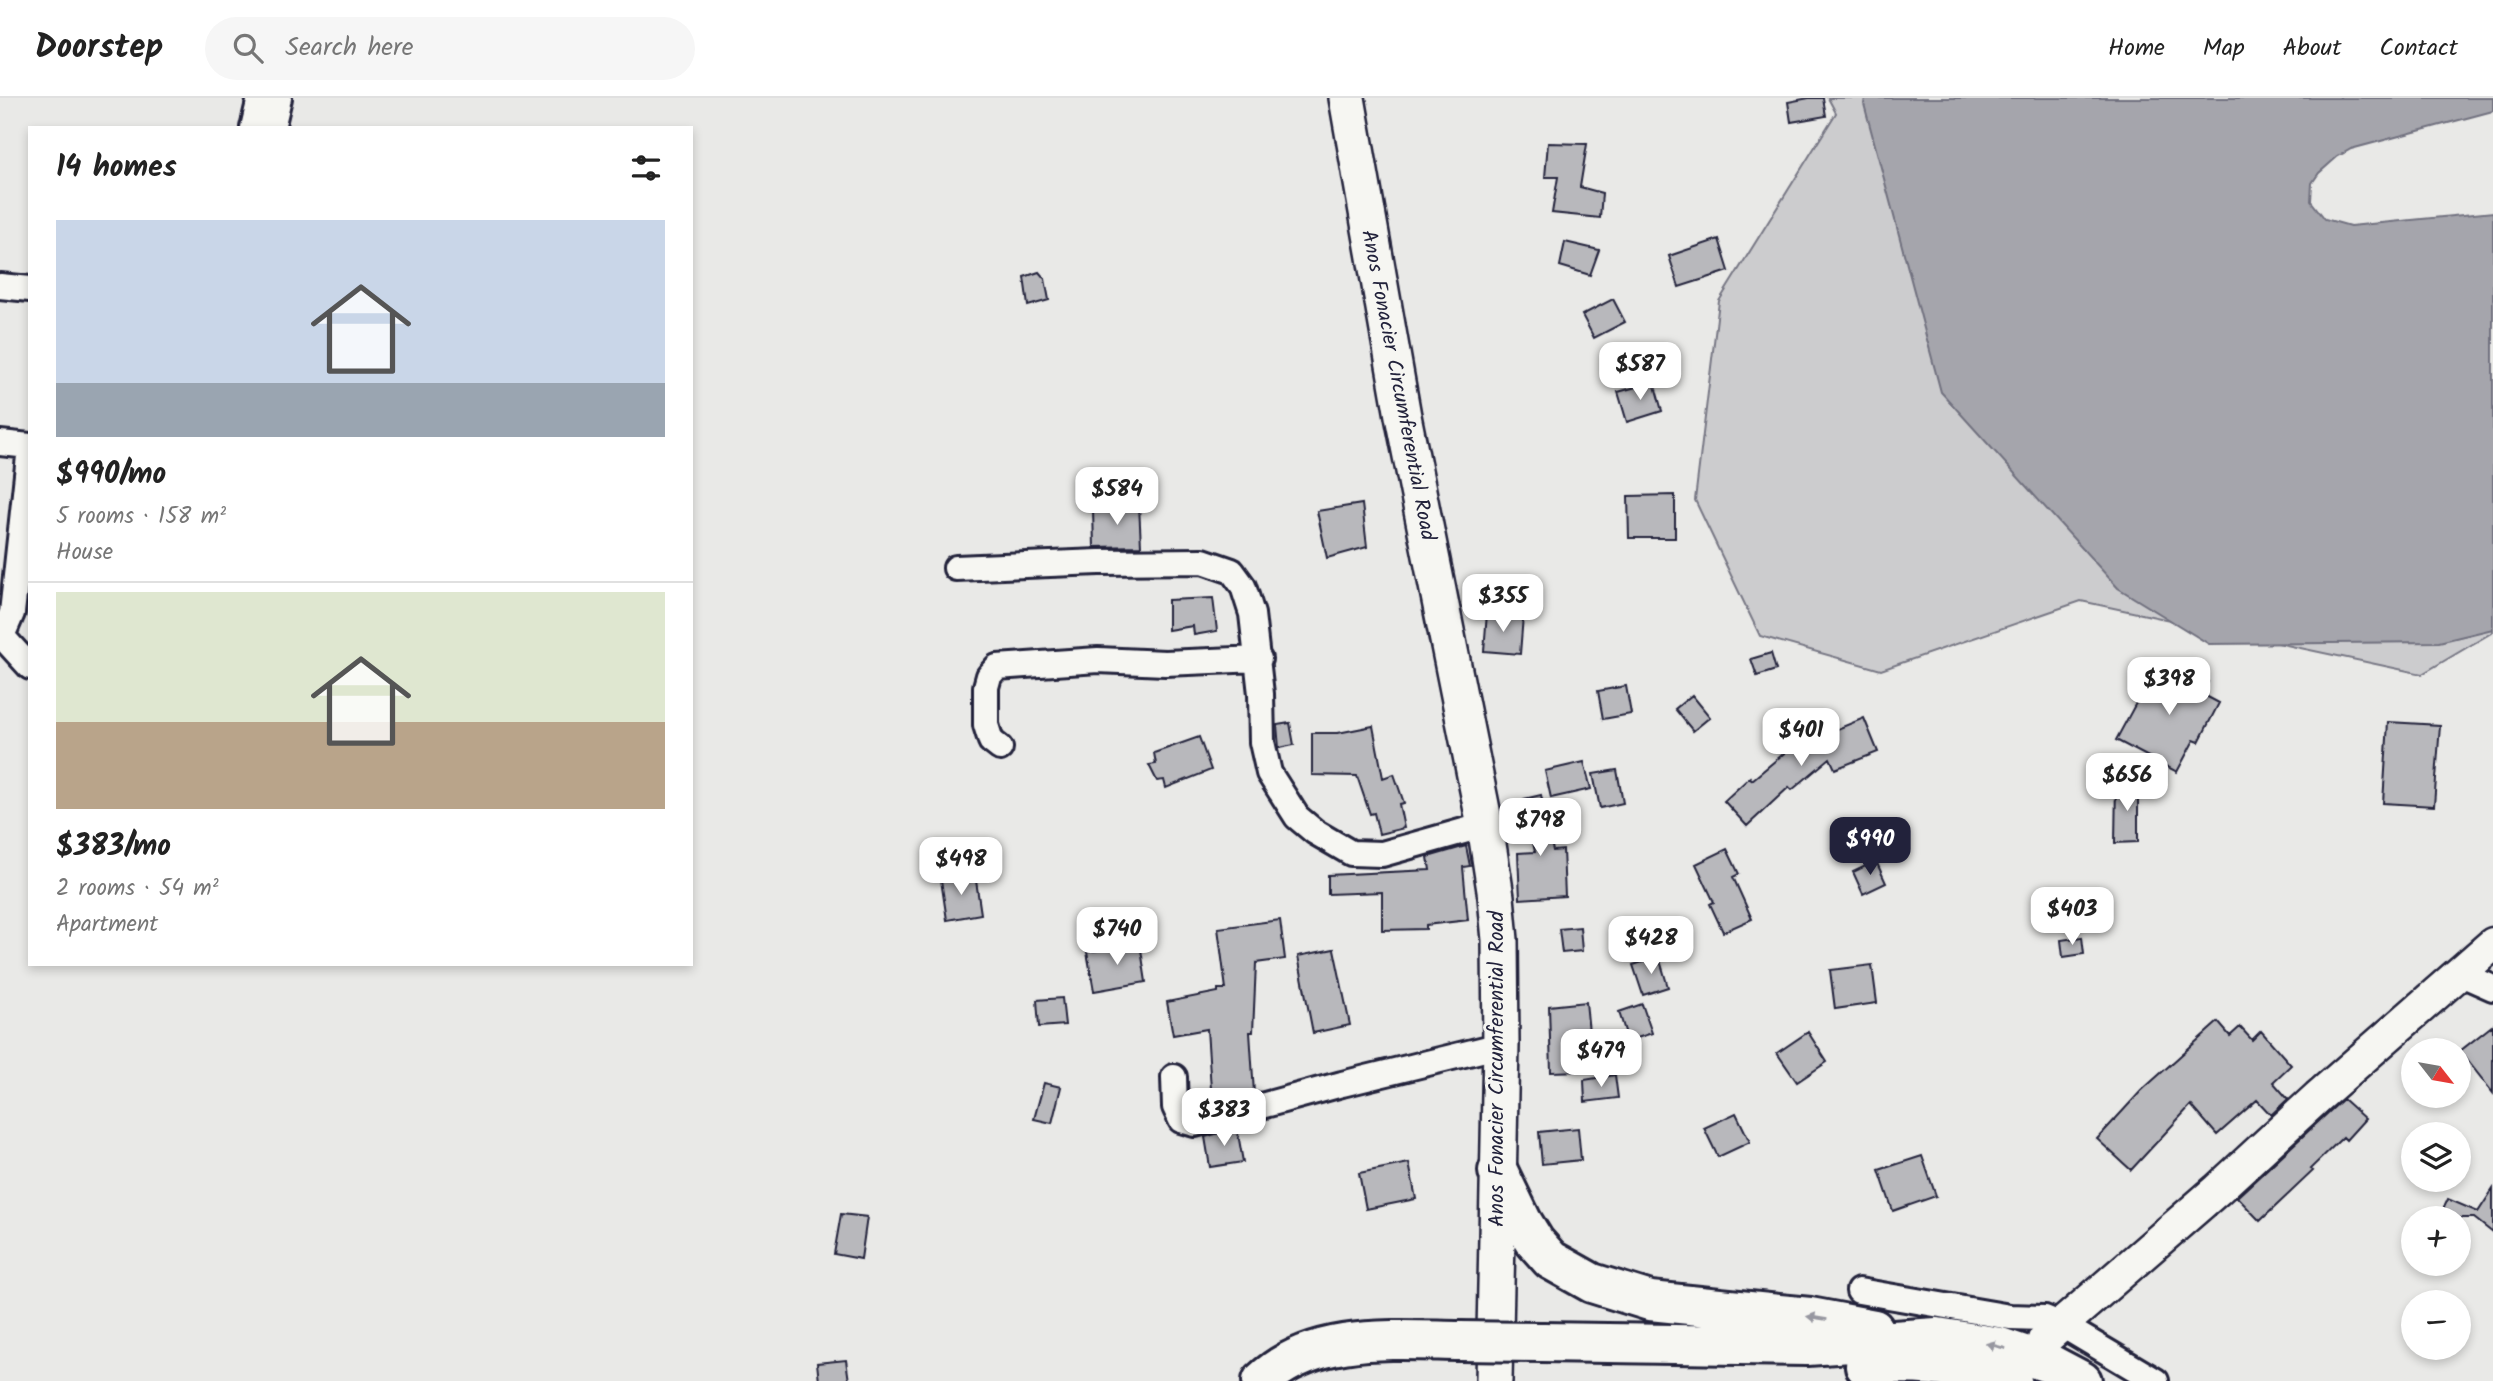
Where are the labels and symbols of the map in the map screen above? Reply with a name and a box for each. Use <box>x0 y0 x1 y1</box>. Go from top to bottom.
street label: Anos Fonacier Circumferential Road <box>1351 227 1444 544</box>
pin: $587 <box>1599 342 1681 402</box>
pin: $584 <box>1076 468 1158 527</box>
pin: $355 <box>1462 574 1544 634</box>
pin: $398 <box>2128 658 2210 717</box>
pin: $401 <box>1760 708 1842 768</box>
pin: $656 <box>2086 754 2168 813</box>
pin: $798 <box>1499 798 1581 858</box>
pin: $990 <box>1829 818 1911 877</box>
pin: $498 <box>920 838 1002 897</box>
pin: $403 <box>2031 888 2113 947</box>
pin: $740 <box>1076 908 1158 967</box>
street label: Anos Fonacier Circumferential Road <box>1481 911 1514 1227</box>
pin: $428 <box>1610 916 1692 976</box>
pin: $479 <box>1560 1030 1642 1089</box>
north arrow <box>2401 1038 2471 1108</box>
pin: $383 <box>1183 1088 1265 1148</box>
one-way arrow <box>1806 1312 1828 1323</box>
one-way arrow <box>1985 1341 2006 1351</box>

